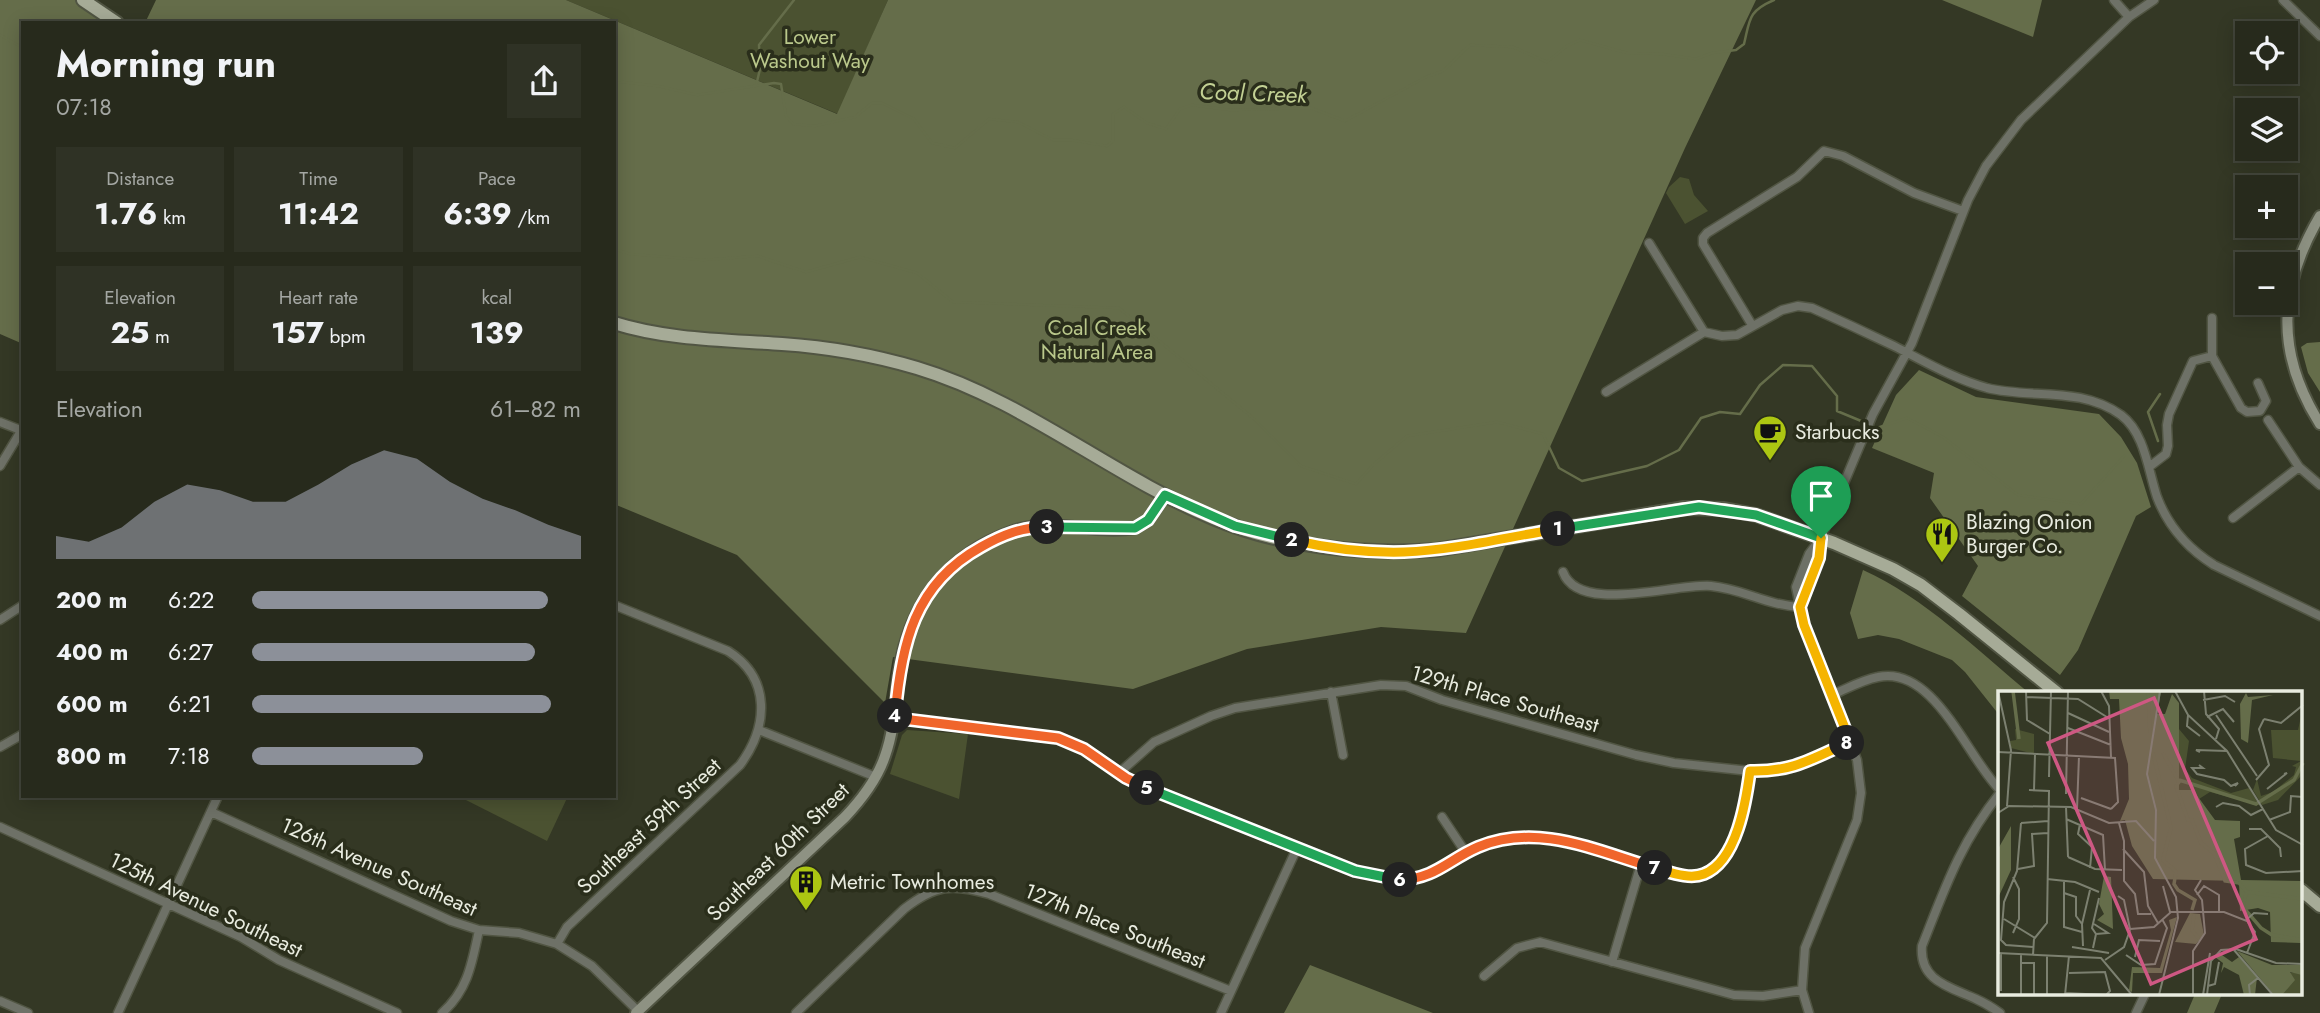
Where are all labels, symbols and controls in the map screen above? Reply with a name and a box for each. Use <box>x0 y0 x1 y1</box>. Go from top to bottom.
map controls <box>2235 21 2298 315</box>
button: locate <box>2235 21 2298 84</box>
park label: Lower Washout Way <box>750 22 871 76</box>
text: Morning run <box>56 36 276 91</box>
button: share <box>507 44 581 118</box>
water label: Coal Creek <box>1199 74 1309 112</box>
text: 07:18 <box>56 90 112 124</box>
button: layers <box>2235 98 2298 161</box>
text: Distance <box>106 165 174 192</box>
text: Time <box>299 165 338 192</box>
text: Pace <box>478 165 516 192</box>
button: + <box>2235 175 2298 238</box>
text: 1.76 <box>94 192 157 235</box>
text: 11:42 <box>278 192 359 235</box>
text: 6:39 <box>443 192 512 235</box>
text: km <box>157 204 186 231</box>
text: /km <box>512 204 550 231</box>
button: − <box>2235 252 2298 315</box>
text: Elevation <box>104 284 176 311</box>
text: Heart rate <box>279 284 358 311</box>
text: kcal <box>481 284 512 311</box>
text: 25 <box>110 311 149 354</box>
text: 157 <box>271 311 324 354</box>
text: 139 <box>470 311 524 354</box>
park label: Coal Creek Natural Area <box>1041 313 1153 367</box>
text: m <box>149 323 170 350</box>
text: bpm <box>324 323 366 350</box>
text: Elevation <box>56 392 143 426</box>
text: 61–82 m <box>490 392 581 426</box>
cafe icon: Starbucks <box>1751 413 1789 462</box>
place label: Starbucks <box>1795 417 1880 447</box>
pin <box>1791 466 1851 538</box>
icon: arrive <box>1802 477 1840 515</box>
place label: Blazing Onion Burger Co. <box>1966 507 2093 561</box>
pin: 3 <box>1030 510 1064 544</box>
pin: 1 <box>1540 512 1576 546</box>
text: 3 <box>1041 513 1052 540</box>
text: 1 <box>1553 515 1562 542</box>
restaurant icon: Blazing Onion Burger Co. <box>1923 515 1961 564</box>
pin: 2 <box>1274 522 1310 558</box>
text: 2 <box>1285 526 1298 553</box>
text: 200 m <box>56 583 127 617</box>
text: 6:22 <box>168 583 214 617</box>
text: 400 m <box>56 635 128 669</box>
text: 6:27 <box>168 635 213 669</box>
street label: 129th Place Southeast <box>1408 658 1602 740</box>
text: 600 m <box>56 687 128 721</box>
text: 6:21 <box>168 687 212 721</box>
inset map <box>1998 691 2302 996</box>
pin: 4 <box>878 698 912 734</box>
text: 4 <box>888 702 901 729</box>
pin: 8 <box>1829 726 1864 760</box>
text: 8 <box>1841 729 1852 756</box>
text: 800 m <box>56 739 127 773</box>
text: 7:18 <box>168 739 210 773</box>
street label: Southeast 59th Street <box>570 751 728 901</box>
pin: 5 <box>1130 770 1164 806</box>
text: 5 <box>1140 774 1153 801</box>
street label: Southeast 60th Street <box>700 776 856 928</box>
street label: 126th Avenue Southeast <box>276 810 482 924</box>
street label: 125th Avenue Southeast <box>104 845 308 965</box>
pin: 7 <box>1638 850 1672 886</box>
text: 7 <box>1649 854 1660 881</box>
pin: 6 <box>1382 862 1418 898</box>
building icon: Metric Townhomes <box>787 863 825 912</box>
text: 6 <box>1393 866 1406 893</box>
place label: Metric Townhomes <box>830 867 994 897</box>
street label: 127th Place Southeast <box>1020 876 1210 976</box>

